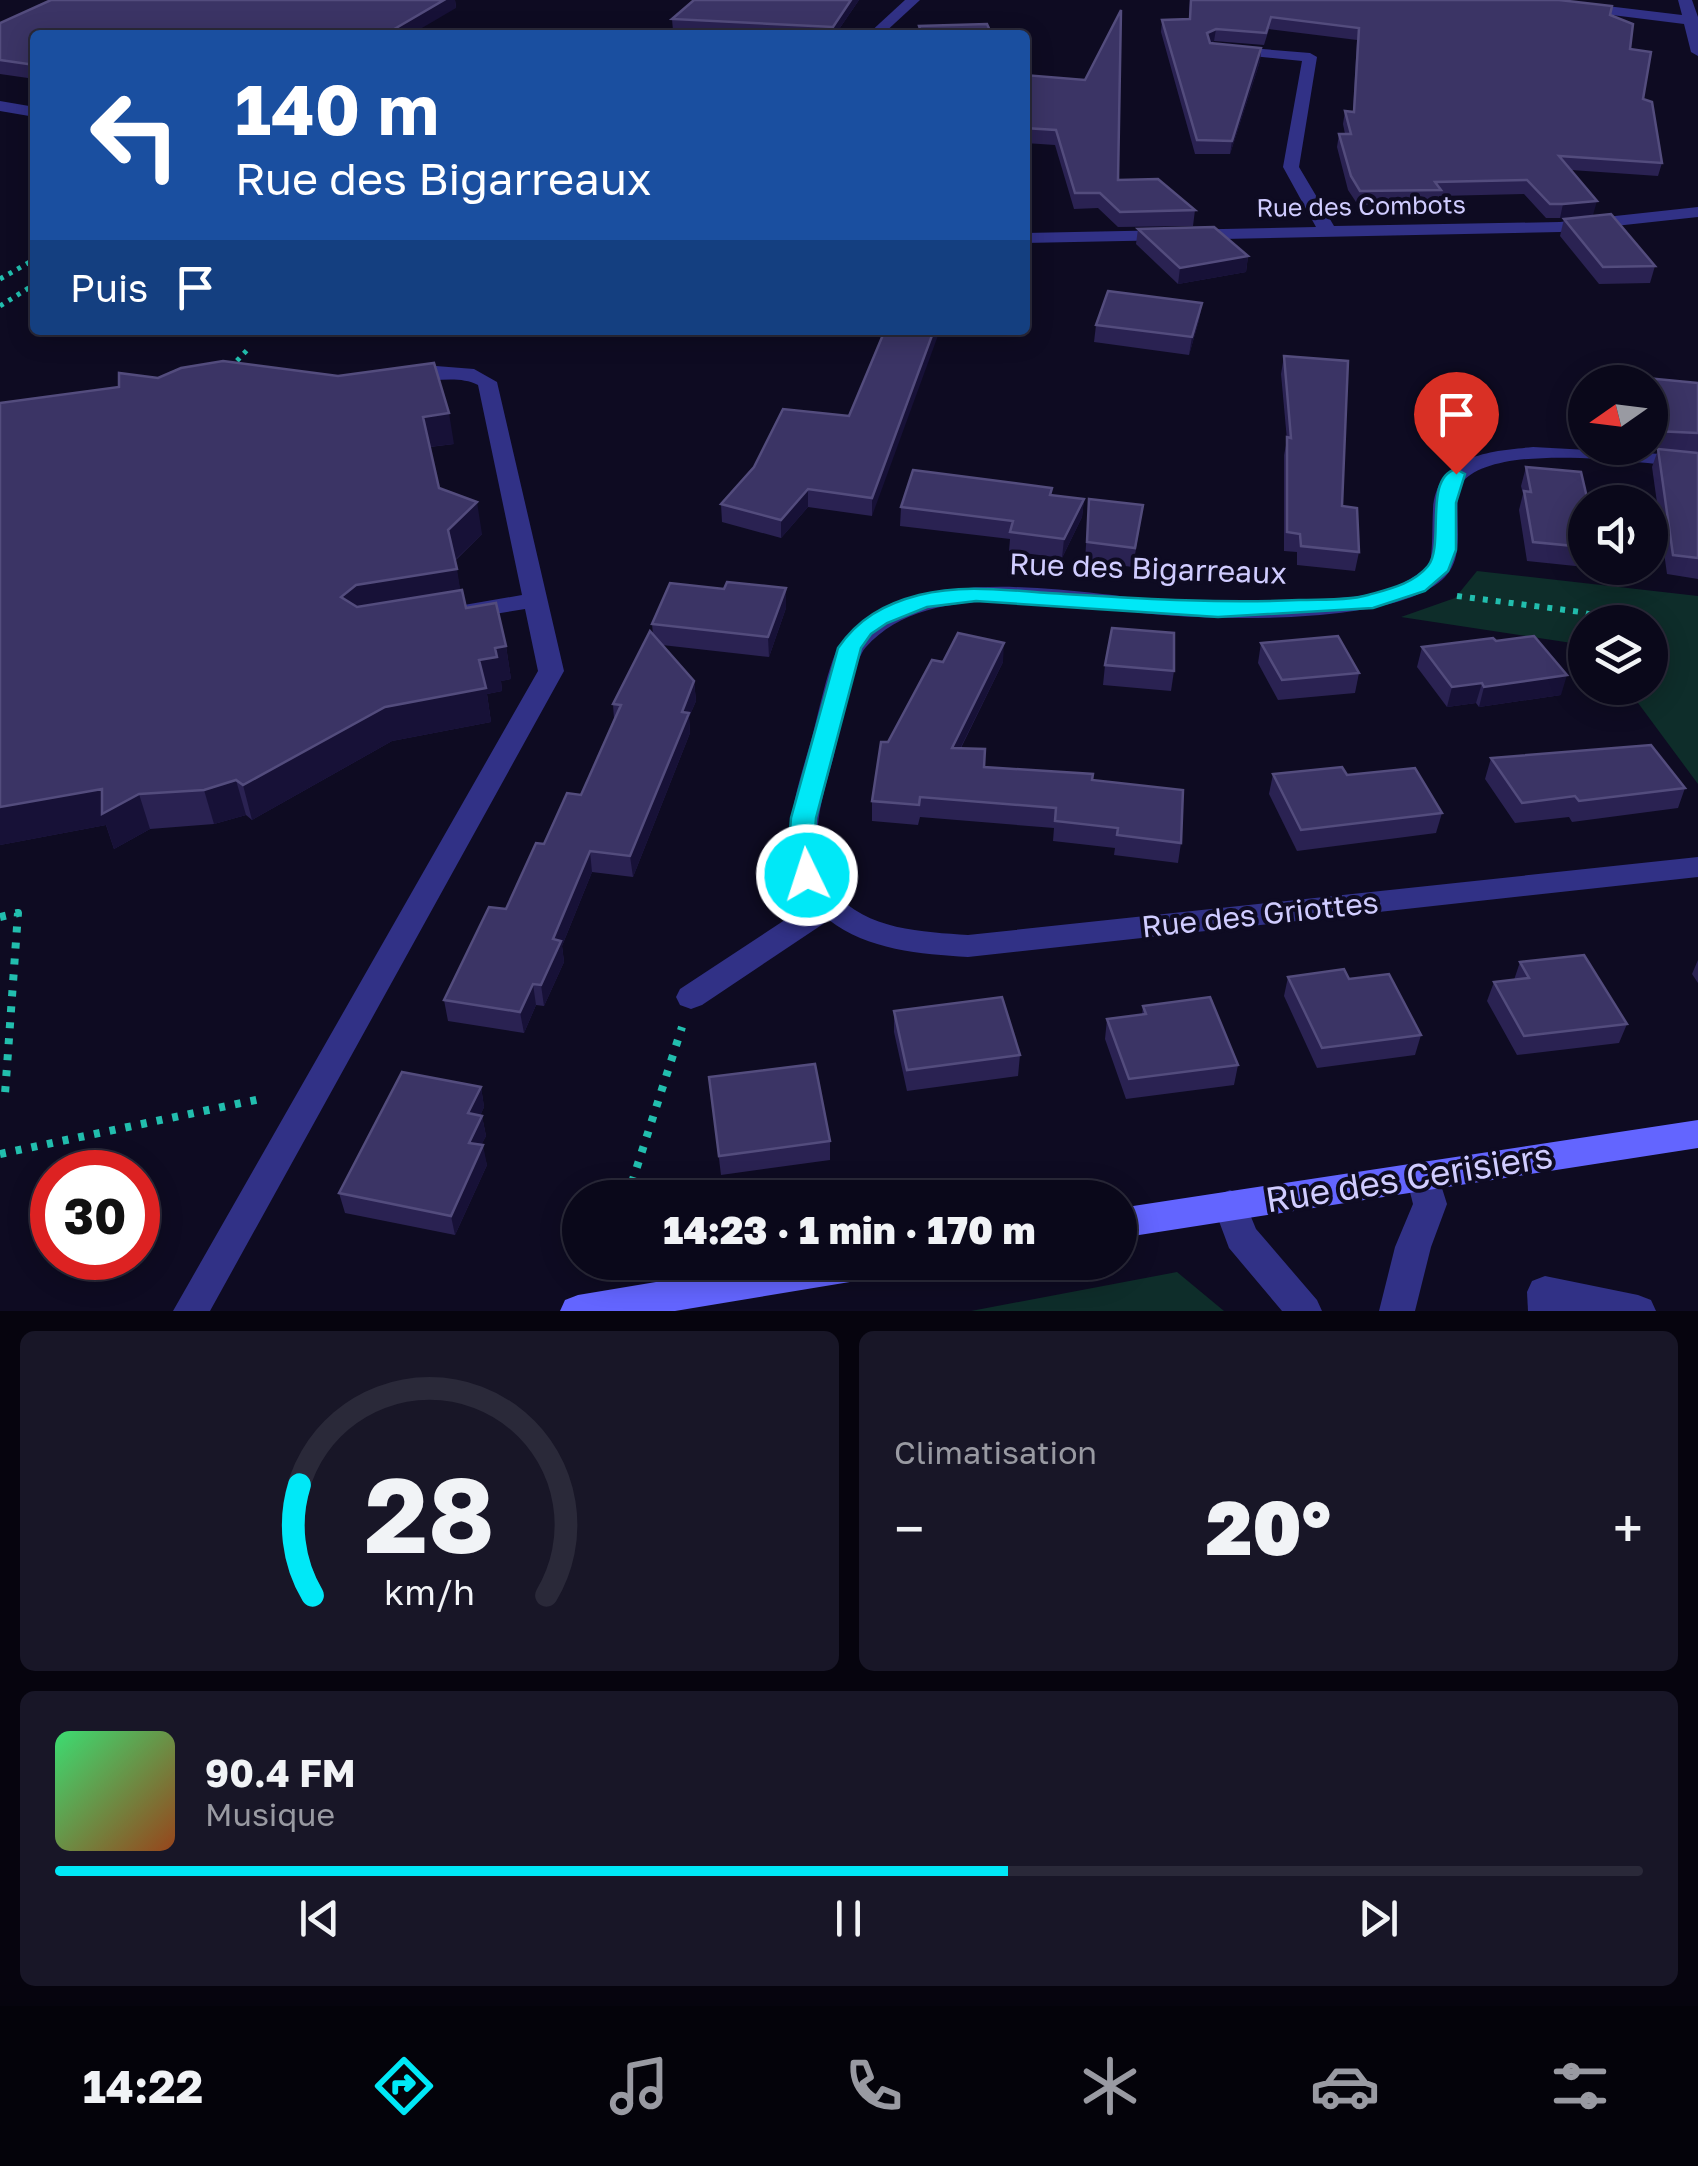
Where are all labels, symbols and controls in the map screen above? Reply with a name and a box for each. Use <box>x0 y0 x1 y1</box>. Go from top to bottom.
text: 140 m <box>235 66 439 150</box>
icon: left <box>70 70 200 200</box>
text: Rue des Bigarreaux <box>235 151 652 205</box>
street label: Rue des Combots <box>1256 188 1466 223</box>
icon: arrive <box>168 260 223 315</box>
text: Puis <box>70 265 148 310</box>
north arrow <box>1568 365 1668 465</box>
map controls <box>1568 365 1668 705</box>
pin <box>1414 372 1499 475</box>
icon: arrive <box>1429 387 1484 442</box>
button: sound <box>1568 485 1668 585</box>
street label: Rue des Bigarreaux <box>1009 545 1287 591</box>
button: layers <box>1568 605 1668 705</box>
position arrow <box>755 823 859 927</box>
street label: Rue des Griottes <box>1140 884 1380 944</box>
street label: Rue des Cerisiers <box>1262 1134 1555 1220</box>
speed limit sign: 30 <box>30 1150 160 1280</box>
text: 14:23 · 1 min · 170 m <box>663 1207 1036 1252</box>
text: Climatisation <box>894 1433 1097 1471</box>
text: 28 <box>364 1451 495 1576</box>
text: 20° <box>1206 1481 1331 1572</box>
text: − <box>894 1495 924 1561</box>
text: + <box>1613 1495 1643 1561</box>
text: km/h <box>384 1570 475 1613</box>
text: 90.4 FM <box>205 1750 356 1795</box>
text: Musique <box>205 1795 335 1833</box>
icon: previous <box>292 1891 347 1946</box>
icon: pause <box>821 1891 876 1946</box>
icon: next <box>1351 1891 1406 1946</box>
icon: directions <box>369 2051 439 2121</box>
icon: music <box>604 2051 674 2121</box>
icon: phone <box>839 2051 909 2121</box>
icon: climate <box>1075 2051 1145 2121</box>
icon: car <box>1310 2051 1380 2121</box>
icon: filters <box>1545 2051 1615 2121</box>
text: 14:22 <box>83 2059 203 2113</box>

